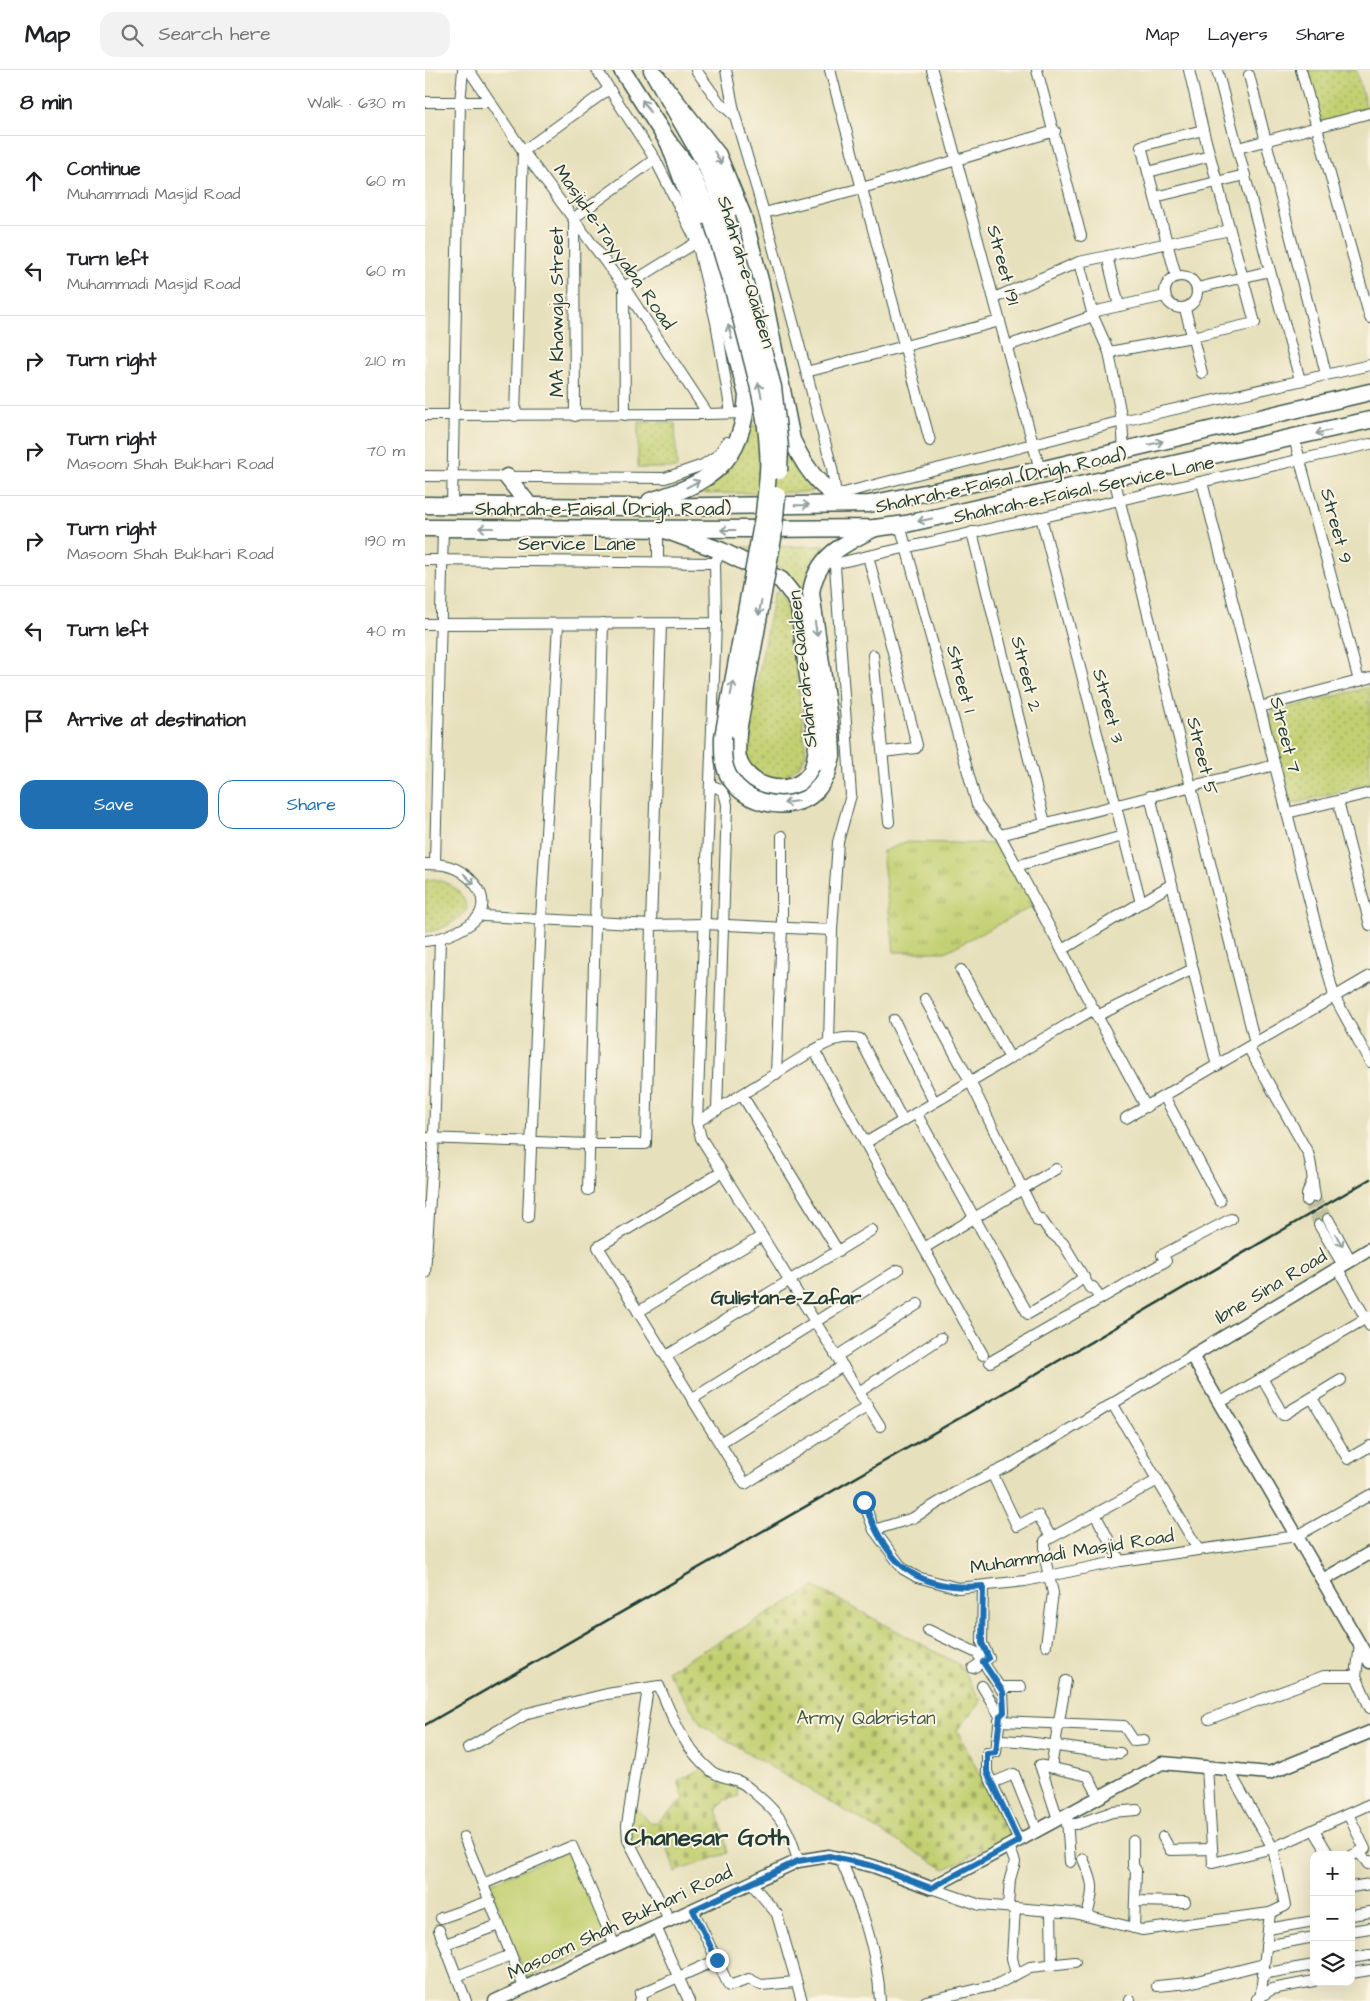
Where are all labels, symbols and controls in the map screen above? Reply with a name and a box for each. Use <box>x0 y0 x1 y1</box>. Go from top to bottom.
search box <box>100 12 450 57</box>
text: Map <box>25 18 70 52</box>
icon: search <box>118 21 146 49</box>
text: Search here <box>158 21 271 48</box>
text: Map <box>1145 22 1179 47</box>
text: Layers <box>1207 22 1268 47</box>
text: Share <box>1296 22 1345 47</box>
text: 8 min <box>20 88 72 117</box>
text: Walk · 630 m <box>307 92 405 114</box>
one-way arrow <box>640 100 650 114</box>
one-way arrow <box>713 150 723 165</box>
text: Continue <box>67 156 141 183</box>
street label: Masjid-e-Tayyaba Road <box>546 159 682 336</box>
icon: ahead <box>20 167 48 195</box>
text: 60 m <box>366 170 405 192</box>
text: Muhammadi Masjid Road <box>67 183 241 205</box>
street label: Shahrah-e-Qaideen <box>710 192 782 352</box>
street label: Street 191 <box>979 222 1027 309</box>
street label: MA Khawaja Street <box>544 227 571 397</box>
text: Turn left <box>67 246 148 273</box>
icon: left <box>20 257 48 285</box>
text: 60 m <box>366 260 405 282</box>
text: Muhammadi Masjid Road <box>67 273 241 295</box>
one-way arrow <box>725 324 735 340</box>
icon: right <box>20 347 48 375</box>
text: Turn right <box>67 347 156 374</box>
text: 210 m <box>365 350 405 372</box>
one-way arrow <box>755 382 764 398</box>
text: Turn right <box>67 426 156 453</box>
one-way arrow <box>1315 428 1331 437</box>
icon: right <box>20 437 48 465</box>
one-way arrow <box>1148 437 1164 447</box>
text: 70 m <box>366 440 405 462</box>
street label: Shahrah-e-Faisal (Drigh Road) <box>873 441 1130 522</box>
street label: Shahrah-e-Faisal Service Lane <box>951 449 1217 531</box>
text: Masoom Shah Bukhari Road <box>67 453 274 475</box>
one-way arrow <box>685 479 699 489</box>
street label: Street 9 <box>1313 485 1359 567</box>
street label: Shahrah-e-Faisal (Drigh Road) <box>475 496 731 524</box>
one-way arrow <box>794 500 810 510</box>
text: Turn right <box>67 516 156 543</box>
one-way arrow <box>917 516 933 525</box>
one-way arrow <box>479 524 495 533</box>
one-way arrow <box>720 525 736 535</box>
icon: right <box>20 527 48 555</box>
text: 190 m <box>365 530 405 552</box>
street label: Service Lane <box>518 531 636 558</box>
text: Masoom Shah Bukhari Road <box>67 543 274 565</box>
street label: Shahrah-e-Qaideen <box>781 589 825 749</box>
one-way arrow <box>755 599 765 615</box>
icon: left <box>20 617 48 645</box>
text: Turn left <box>67 617 148 644</box>
text: 40 m <box>365 620 405 642</box>
one-way arrow <box>812 620 822 636</box>
street label: Street 2 <box>1004 633 1048 715</box>
street label: Street 1 <box>939 642 983 716</box>
street label: Street 3 <box>1085 666 1131 746</box>
one-way arrow <box>727 681 737 697</box>
street label: Street 7 <box>1262 694 1308 776</box>
icon: arrive <box>20 707 48 735</box>
text: Arrive at destination <box>67 707 246 734</box>
street label: Street 5 <box>1179 714 1225 798</box>
button: Save <box>20 780 208 829</box>
button: Share <box>218 780 405 829</box>
one-way arrow <box>783 798 799 808</box>
one-way arrow <box>463 873 475 886</box>
one-way arrow <box>1335 1232 1345 1247</box>
street label: Ibne Sina Road <box>1210 1243 1332 1331</box>
district label: Gulistan-e-Zafar <box>711 1284 862 1312</box>
route start <box>853 1491 876 1514</box>
street label: Muhammadi Masjid Road <box>968 1523 1176 1581</box>
park label: Army Qabristan <box>796 1705 936 1733</box>
district label: Chanesar Goth <box>625 1821 791 1855</box>
map controls <box>1310 1851 1355 1986</box>
button: + <box>1310 1851 1355 1896</box>
street label: Masoom Shah Bukhari Road <box>503 1859 737 1987</box>
button: − <box>1310 1896 1355 1941</box>
button: layers <box>1310 1941 1355 1986</box>
route end <box>706 1949 729 1972</box>

